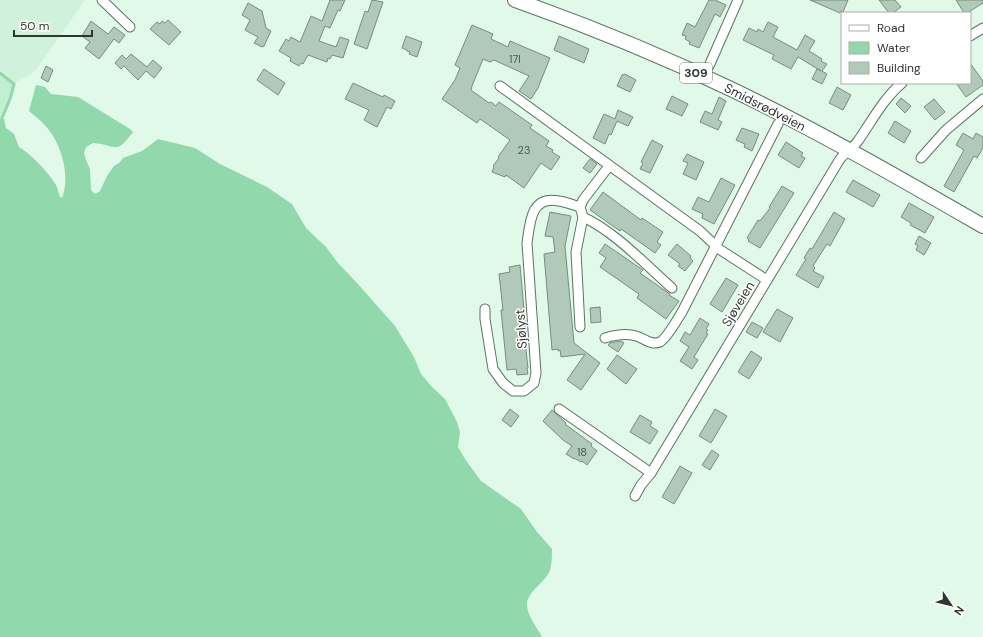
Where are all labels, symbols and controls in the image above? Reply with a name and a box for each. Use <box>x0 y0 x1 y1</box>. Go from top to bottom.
scale bar <box>14 12 92 38</box>
legend <box>841 12 971 84</box>
text: 50 m <box>20 18 49 34</box>
text: Road <box>877 20 905 36</box>
text: Water <box>877 40 911 56</box>
house number: 17I <box>509 52 521 66</box>
text: Building <box>877 60 921 76</box>
road number: 309 <box>680 63 712 83</box>
street label: Smidsrødveien <box>721 79 809 135</box>
house number: 23 <box>518 143 530 157</box>
street label: Sjøveien <box>718 278 758 330</box>
street label: Sjølyst <box>511 309 531 349</box>
house number: 18 <box>577 445 587 459</box>
north arrow <box>931 585 971 625</box>
text: N <box>951 603 967 618</box>

